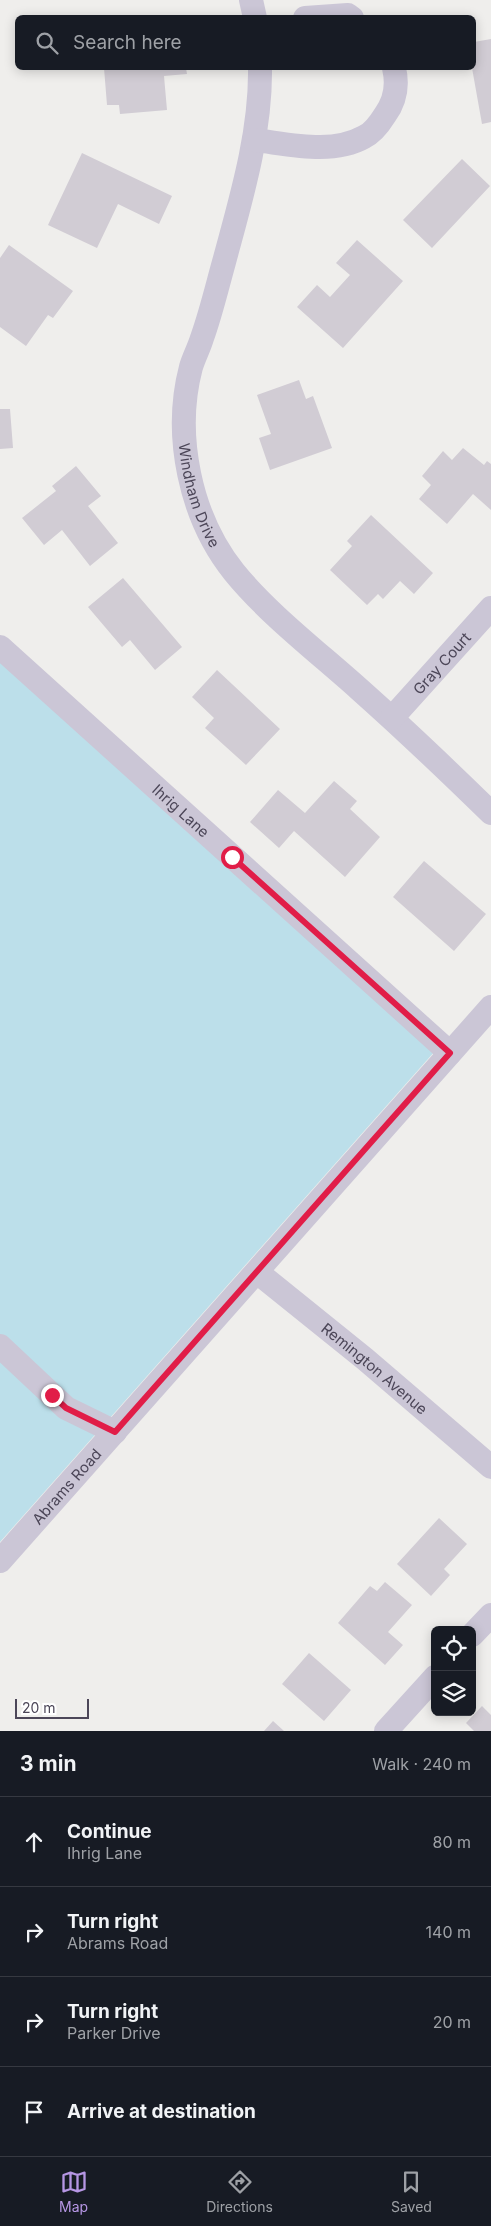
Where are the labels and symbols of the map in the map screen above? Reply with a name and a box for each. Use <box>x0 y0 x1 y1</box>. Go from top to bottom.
street label: Windham Drive <box>175 442 225 551</box>
street label: Gray Court <box>409 628 474 698</box>
street label: Ihrig Lane <box>149 780 214 841</box>
route start <box>221 846 244 869</box>
street label: Remington Avenue <box>318 1318 432 1418</box>
route end <box>41 1384 64 1407</box>
street label: Abrams Road <box>28 1444 105 1528</box>
scale bar <box>15 1696 89 1719</box>

